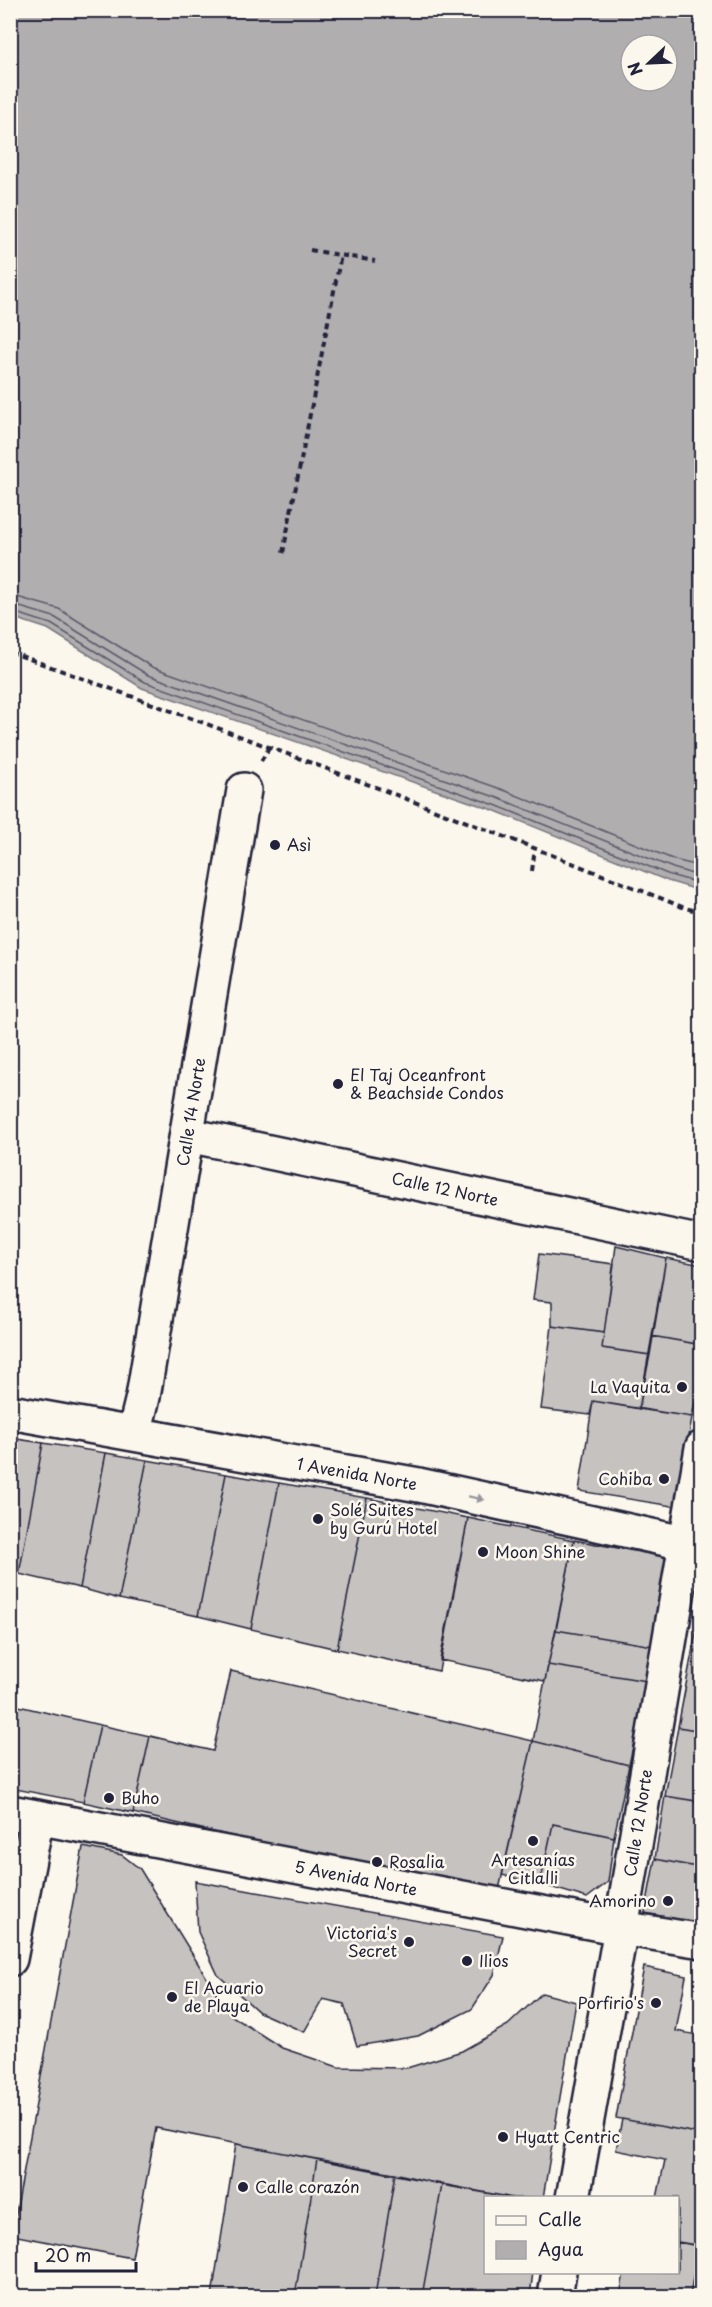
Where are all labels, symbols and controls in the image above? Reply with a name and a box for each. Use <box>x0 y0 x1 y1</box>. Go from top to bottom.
north arrow <box>619 33 679 93</box>
text: N <box>621 59 648 80</box>
place label: Asì <box>287 832 311 856</box>
marker: Asì <box>268 838 282 852</box>
street label: Calle 14 Norte <box>170 1056 210 1168</box>
place label: El Taj Oceanfront & Beachside Condos <box>350 1062 504 1104</box>
marker: El Taj Oceanfront & Beachside Condos <box>331 1077 345 1091</box>
street label: Calle 12 Norte <box>390 1165 501 1211</box>
place label: La Vaquita <box>590 1374 670 1398</box>
marker: La Vaquita <box>675 1380 689 1394</box>
street label: 1 Avenida Norte <box>295 1451 419 1495</box>
place label: Cohiba <box>598 1466 652 1490</box>
marker: Cohiba <box>657 1472 671 1486</box>
one-way arrow <box>467 1494 486 1503</box>
place label: Solé Suites by Gurú Hotel <box>330 1497 438 1539</box>
marker: Solé Suites by Gurú Hotel <box>311 1512 325 1526</box>
place label: Moon Shine <box>495 1539 586 1563</box>
marker: Moon Shine <box>476 1545 490 1559</box>
street label: Calle 12 Norte <box>617 1767 657 1878</box>
place label: Buho <box>121 1785 159 1809</box>
marker: Buho <box>102 1791 116 1805</box>
marker: Artesanías Citlalli <box>526 1834 540 1848</box>
place label: Artesanías Citlalli <box>491 1847 575 1889</box>
place label: Rosalia <box>389 1849 445 1873</box>
street label: 5 Avenida Norte <box>293 1853 420 1901</box>
marker: Rosalia <box>370 1855 384 1869</box>
place label: Amorino <box>589 1888 656 1912</box>
marker: Amorino <box>661 1894 675 1908</box>
place label: Victoria's Secret <box>326 1920 397 1962</box>
marker: Victoria's Secret <box>402 1935 416 1949</box>
place label: Ilios <box>479 1948 509 1972</box>
marker: Ilios <box>460 1954 474 1968</box>
place label: El Acuario de Playa <box>184 1975 264 2017</box>
marker: El Acuario de Playa <box>165 1990 179 2004</box>
place label: Porfirio's <box>577 1990 644 2014</box>
marker: Porfirio's <box>649 1996 663 2010</box>
place label: Hyatt Centric <box>515 2124 620 2148</box>
marker: Hyatt Centric <box>496 2130 510 2144</box>
place label: Calle corazón <box>255 2174 360 2198</box>
marker: Calle corazón <box>236 2180 250 2194</box>
legend <box>484 2196 679 2274</box>
text: Calle <box>538 2205 582 2232</box>
scale bar <box>36 2235 136 2273</box>
text: Agua <box>538 2235 584 2262</box>
text: 20 m <box>45 2241 91 2268</box>

